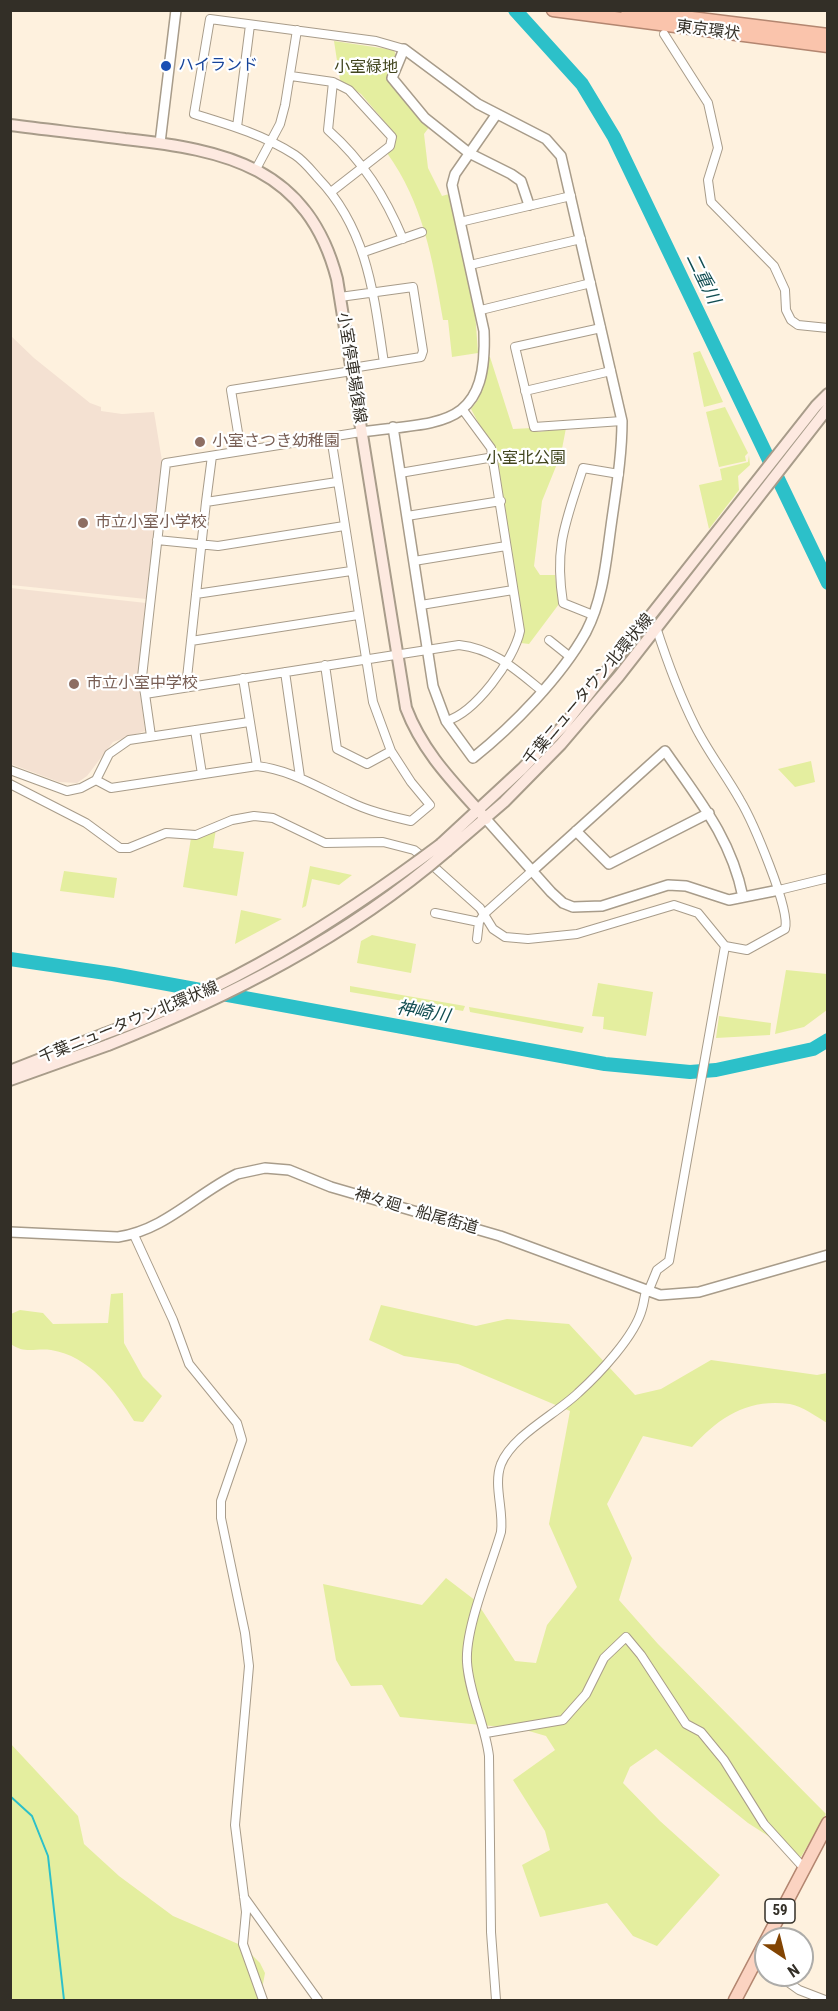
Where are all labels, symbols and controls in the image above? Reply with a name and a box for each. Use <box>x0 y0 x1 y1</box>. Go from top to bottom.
street label: 東京環状 <box>675 18 741 44</box>
place label: ハイランド <box>178 56 258 76</box>
park label: 小室緑地 <box>334 58 398 78</box>
marker: ハイランド <box>159 59 173 73</box>
water label: 二重川 <box>680 250 724 308</box>
street label: 小室停車場復線 <box>333 311 369 425</box>
place label: 小室さつき幼稚園 <box>212 432 340 452</box>
marker: 小室さつき幼稚園 <box>193 435 207 449</box>
park label: 小室北公園 <box>486 449 566 469</box>
place label: 市立小室小学校 <box>95 513 207 533</box>
marker: 市立小室小学校 <box>76 516 90 530</box>
street label: 千葉ニュータウン北環状線 <box>520 610 658 770</box>
place label: 市立小室中学校 <box>86 674 198 694</box>
marker: 市立小室中学校 <box>67 677 81 691</box>
street label: 千葉ニュータウン北環状線 <box>36 978 222 1068</box>
water label: 神崎川 <box>395 998 451 1028</box>
street label: 神々廻・船尾街道 <box>352 1185 480 1239</box>
road number: 59 <box>765 1899 795 1923</box>
north arrow <box>754 1927 814 1987</box>
text: N <box>784 1960 803 1981</box>

